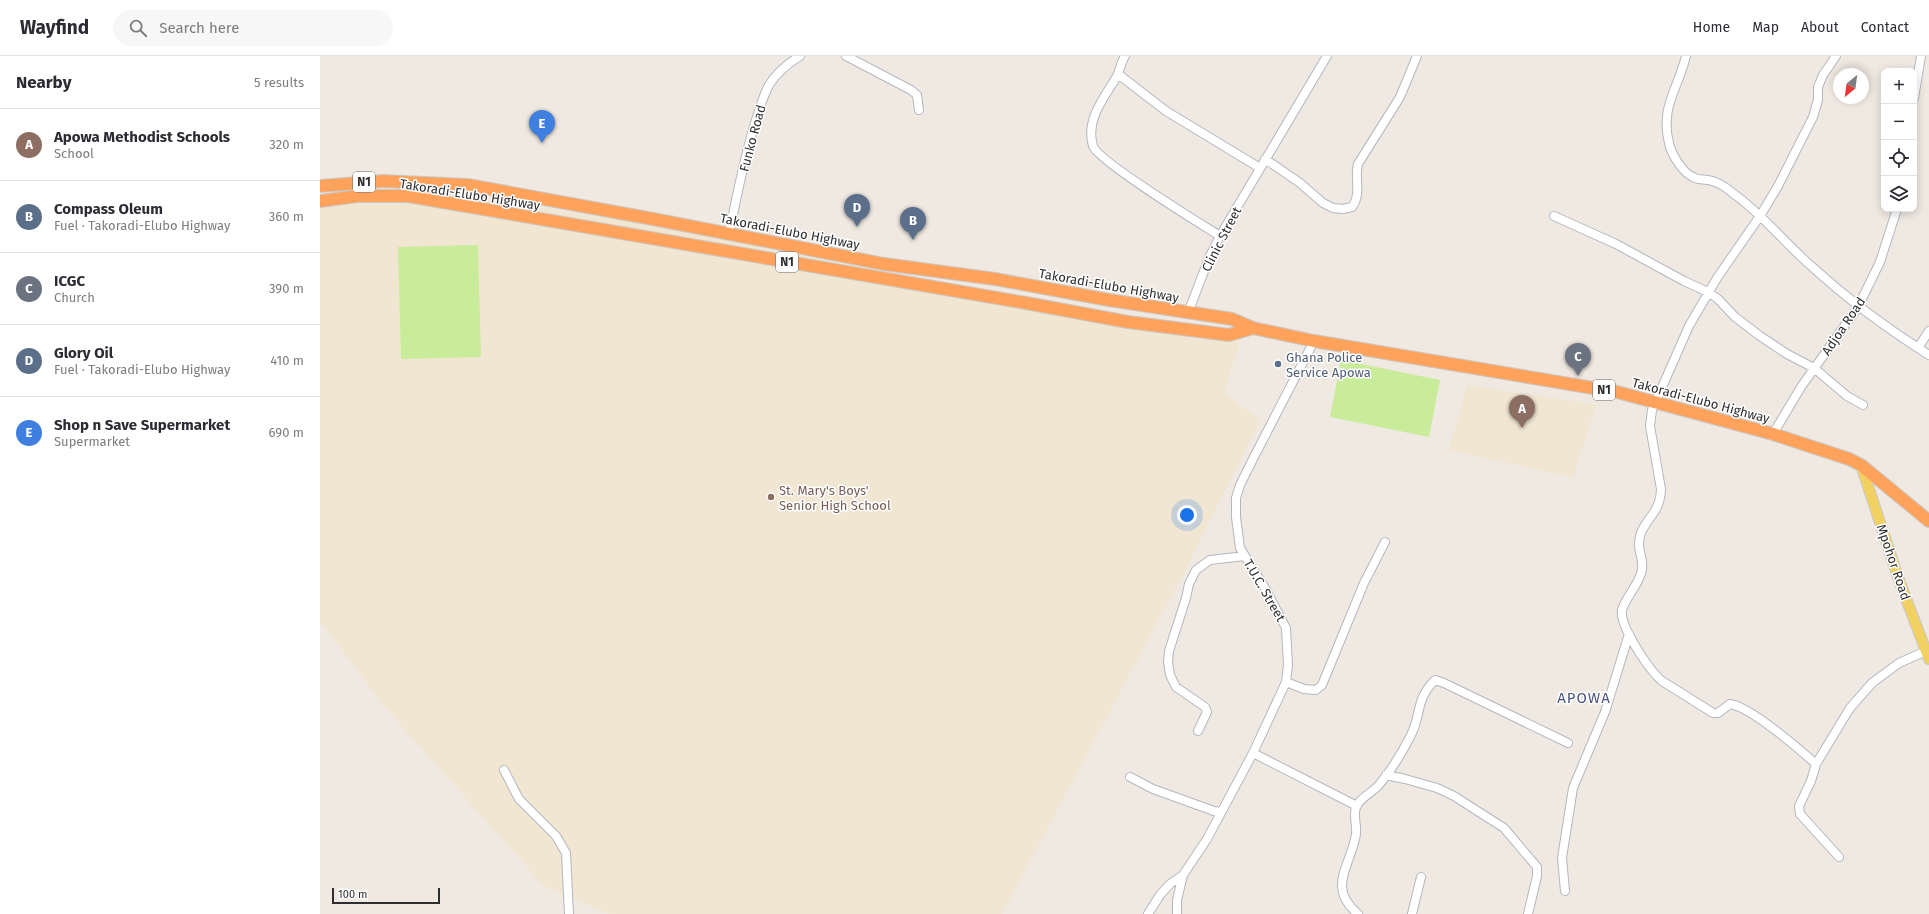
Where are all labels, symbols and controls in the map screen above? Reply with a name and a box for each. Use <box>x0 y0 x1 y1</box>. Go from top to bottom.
search box <box>113 10 393 46</box>
text: Wayfind <box>20 16 89 39</box>
icon: search <box>127 17 149 39</box>
text: Search here <box>159 19 239 37</box>
text: Home <box>1693 19 1730 36</box>
text: Map <box>1752 19 1779 36</box>
text: About <box>1801 19 1839 36</box>
text: Contact <box>1861 19 1909 36</box>
north arrow <box>1833 68 1869 104</box>
map controls <box>1881 68 1917 212</box>
button: + <box>1881 68 1917 104</box>
text: Nearby <box>16 72 71 93</box>
text: 5 results <box>254 75 304 90</box>
street label: Funko Road <box>736 103 769 173</box>
button: − <box>1881 104 1917 140</box>
pin: E <box>529 110 555 143</box>
text: Apowa Methodist Schools <box>54 128 230 146</box>
text: A <box>25 137 33 152</box>
text: 320 m <box>269 137 304 152</box>
button: locate <box>1881 140 1917 176</box>
text: School <box>54 146 94 161</box>
road number: N1 <box>353 172 375 192</box>
street label: Takoradi-Elubo Highway <box>399 176 542 213</box>
button: layers <box>1881 176 1917 212</box>
pin: D <box>844 194 870 227</box>
text: Compass Oleum <box>54 200 163 218</box>
street label: Clinic Street <box>1199 204 1244 274</box>
pin: B <box>900 207 926 240</box>
text: B <box>25 209 33 224</box>
text: 360 m <box>269 209 304 224</box>
street label: Takoradi-Elubo Highway <box>719 211 862 253</box>
text: Fuel · Takoradi-Elubo Highway <box>54 218 230 233</box>
road number: N1 <box>776 252 798 272</box>
street label: Takoradi-Elubo Highway <box>1038 266 1181 305</box>
text: ICGC <box>54 272 85 290</box>
text: C <box>25 281 33 296</box>
text: 390 m <box>269 281 304 296</box>
text: Church <box>54 290 95 305</box>
street label: Adjoa Road <box>1819 294 1868 358</box>
pin: C <box>1565 343 1591 376</box>
text: Glory Oil <box>54 344 113 362</box>
place label: Ghana Police Service Apowa <box>1286 350 1371 380</box>
text: D <box>25 353 33 368</box>
text: 410 m <box>270 353 304 368</box>
marker: Ghana Police Service Apowa <box>1273 359 1283 369</box>
text: Fuel · Takoradi-Elubo Highway <box>54 362 230 377</box>
street label: Takoradi-Elubo Highway <box>1630 375 1772 426</box>
road number: N1 <box>1593 380 1615 400</box>
pin: A <box>1509 395 1535 428</box>
text: Shop n Save Supermarket <box>54 416 230 434</box>
text: E <box>26 425 32 440</box>
text: 690 m <box>269 425 304 440</box>
text: Supermarket <box>54 434 130 449</box>
place label: St. Mary's Boys' Senior High School <box>779 483 891 513</box>
marker: St. Mary's Boys' Senior High School <box>766 492 776 502</box>
your location <box>1177 505 1197 525</box>
street label: Mpohor Road <box>1874 522 1913 602</box>
street label: T.U.C. Street <box>1241 556 1289 624</box>
district label: APOWA <box>1557 689 1611 707</box>
scale bar <box>332 886 440 905</box>
text: 100 m <box>338 888 367 901</box>

